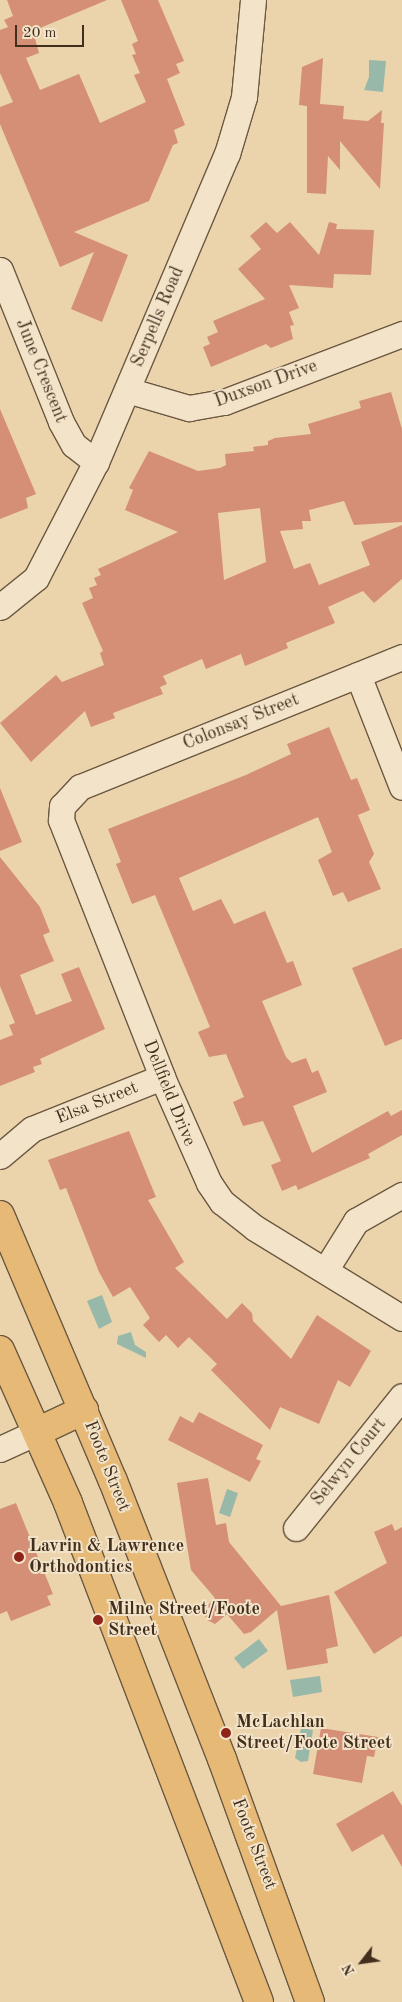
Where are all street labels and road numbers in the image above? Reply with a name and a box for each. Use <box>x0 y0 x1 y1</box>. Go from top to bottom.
street label: Serpells Road <box>127 263 189 371</box>
street label: June Crescent <box>10 316 72 426</box>
street label: Duxson Drive <box>212 355 320 413</box>
street label: Colonsay Street <box>180 689 302 755</box>
street label: Dellfield Drive <box>138 1037 200 1149</box>
street label: Elsa Street <box>53 1077 141 1129</box>
street label: Selwyn Court <box>307 1414 391 1510</box>
street label: Foote Street <box>79 1417 135 1515</box>
street label: Foote Street <box>227 1795 281 1893</box>

